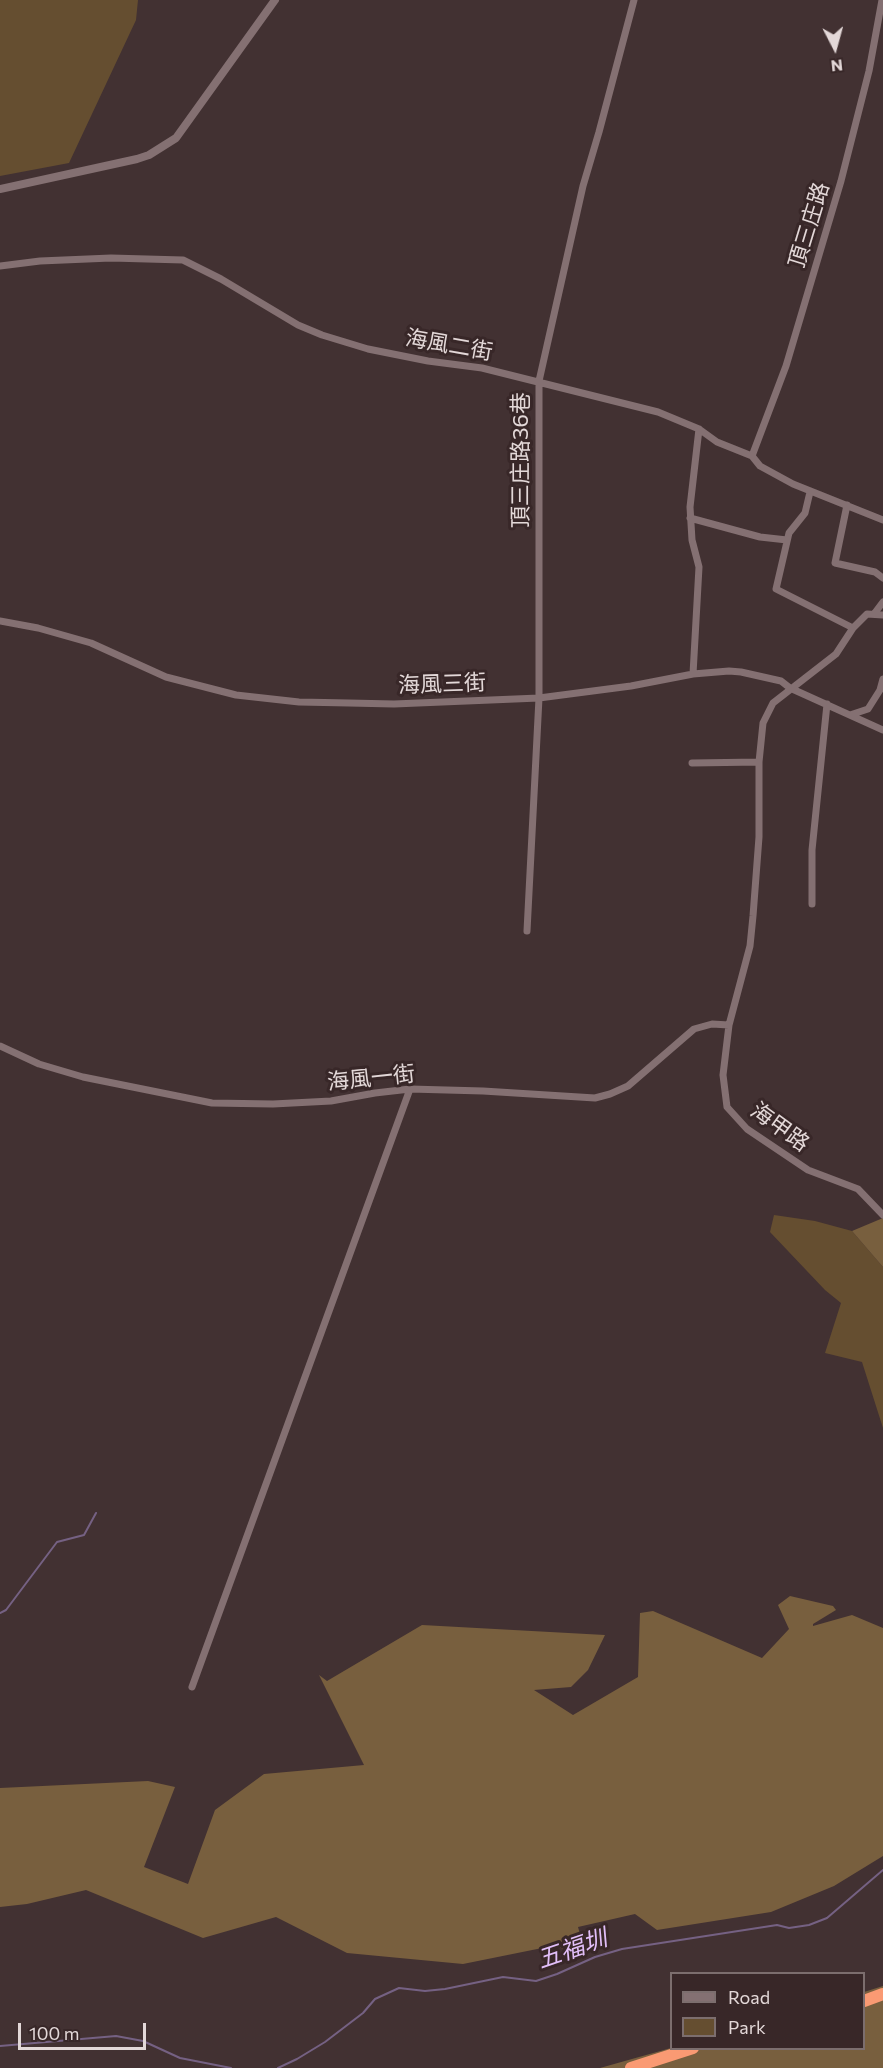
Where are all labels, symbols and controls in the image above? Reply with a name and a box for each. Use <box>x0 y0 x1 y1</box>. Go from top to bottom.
north arrow <box>805 18 865 78</box>
text: N <box>830 56 844 76</box>
street label: 頂三庄路 <box>784 179 834 271</box>
street label: 海風二街 <box>403 324 495 366</box>
street label: 頂三庄路36巷 <box>508 392 534 528</box>
street label: 海風三街 <box>398 669 486 699</box>
street label: 海風一街 <box>326 1060 416 1096</box>
street label: 海甲路 <box>746 1097 814 1157</box>
water label: 五福圳 <box>533 1924 611 1974</box>
legend <box>670 1972 865 2050</box>
text: Road <box>728 1986 770 2008</box>
scale bar <box>21 2011 148 2049</box>
text: Park <box>728 2016 766 2038</box>
text: 100 m <box>29 2022 79 2044</box>

